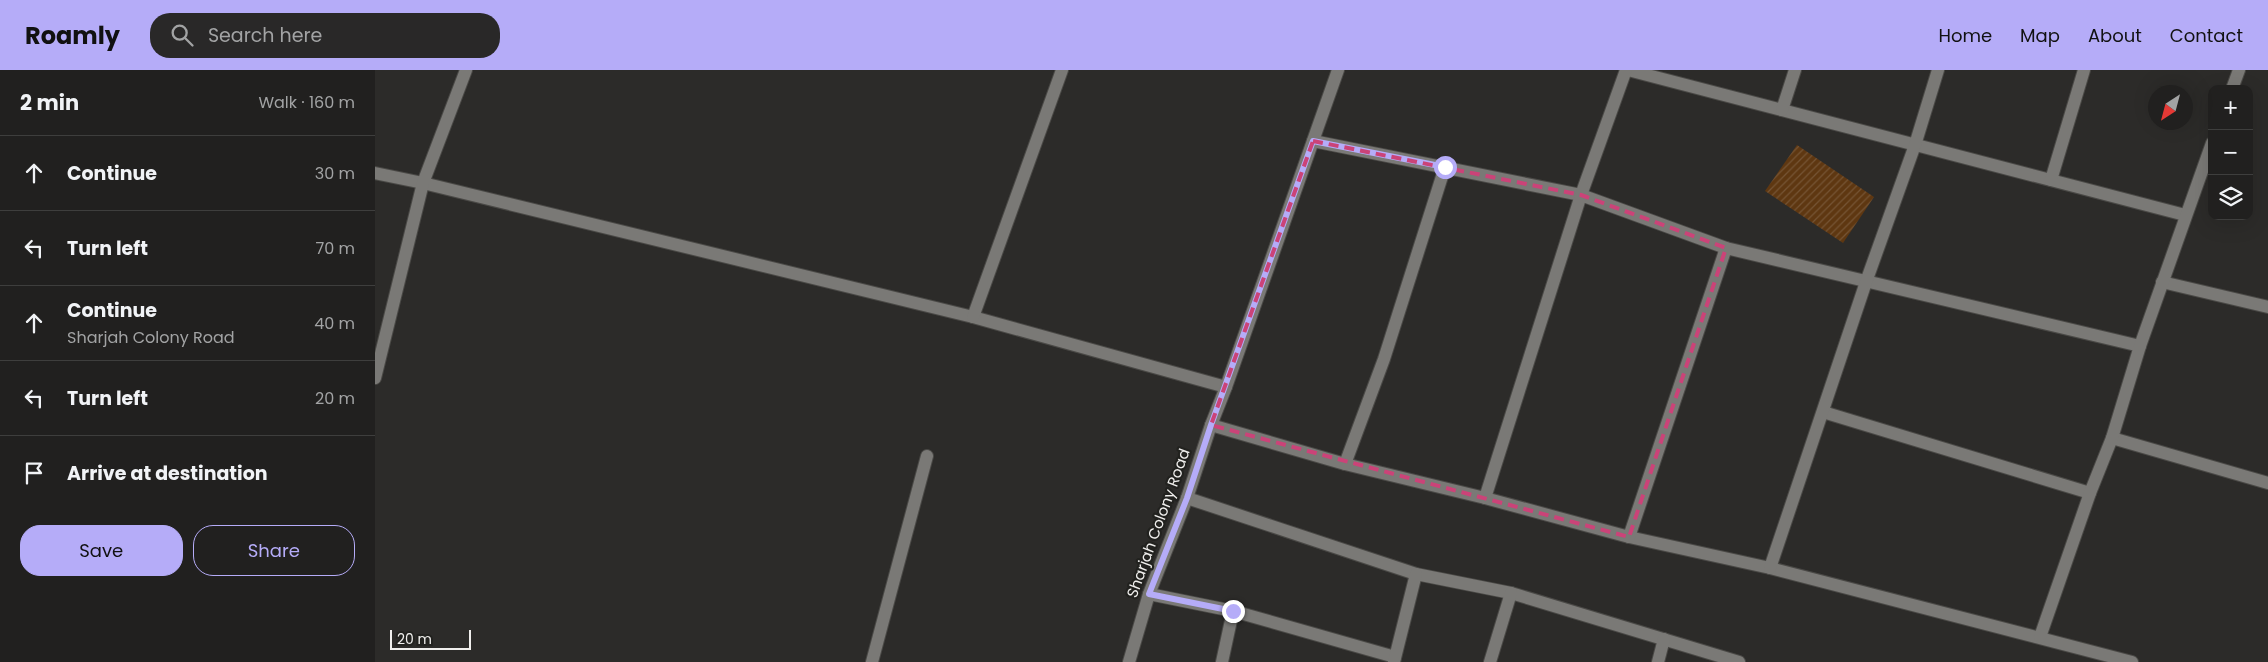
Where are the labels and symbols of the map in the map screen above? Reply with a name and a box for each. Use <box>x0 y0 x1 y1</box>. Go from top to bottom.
north arrow <box>2148 85 2193 130</box>
route start <box>1434 156 1457 179</box>
street label: Sharjah Colony Road <box>1121 446 1195 600</box>
route end <box>1222 600 1245 623</box>
scale bar <box>390 627 471 650</box>

